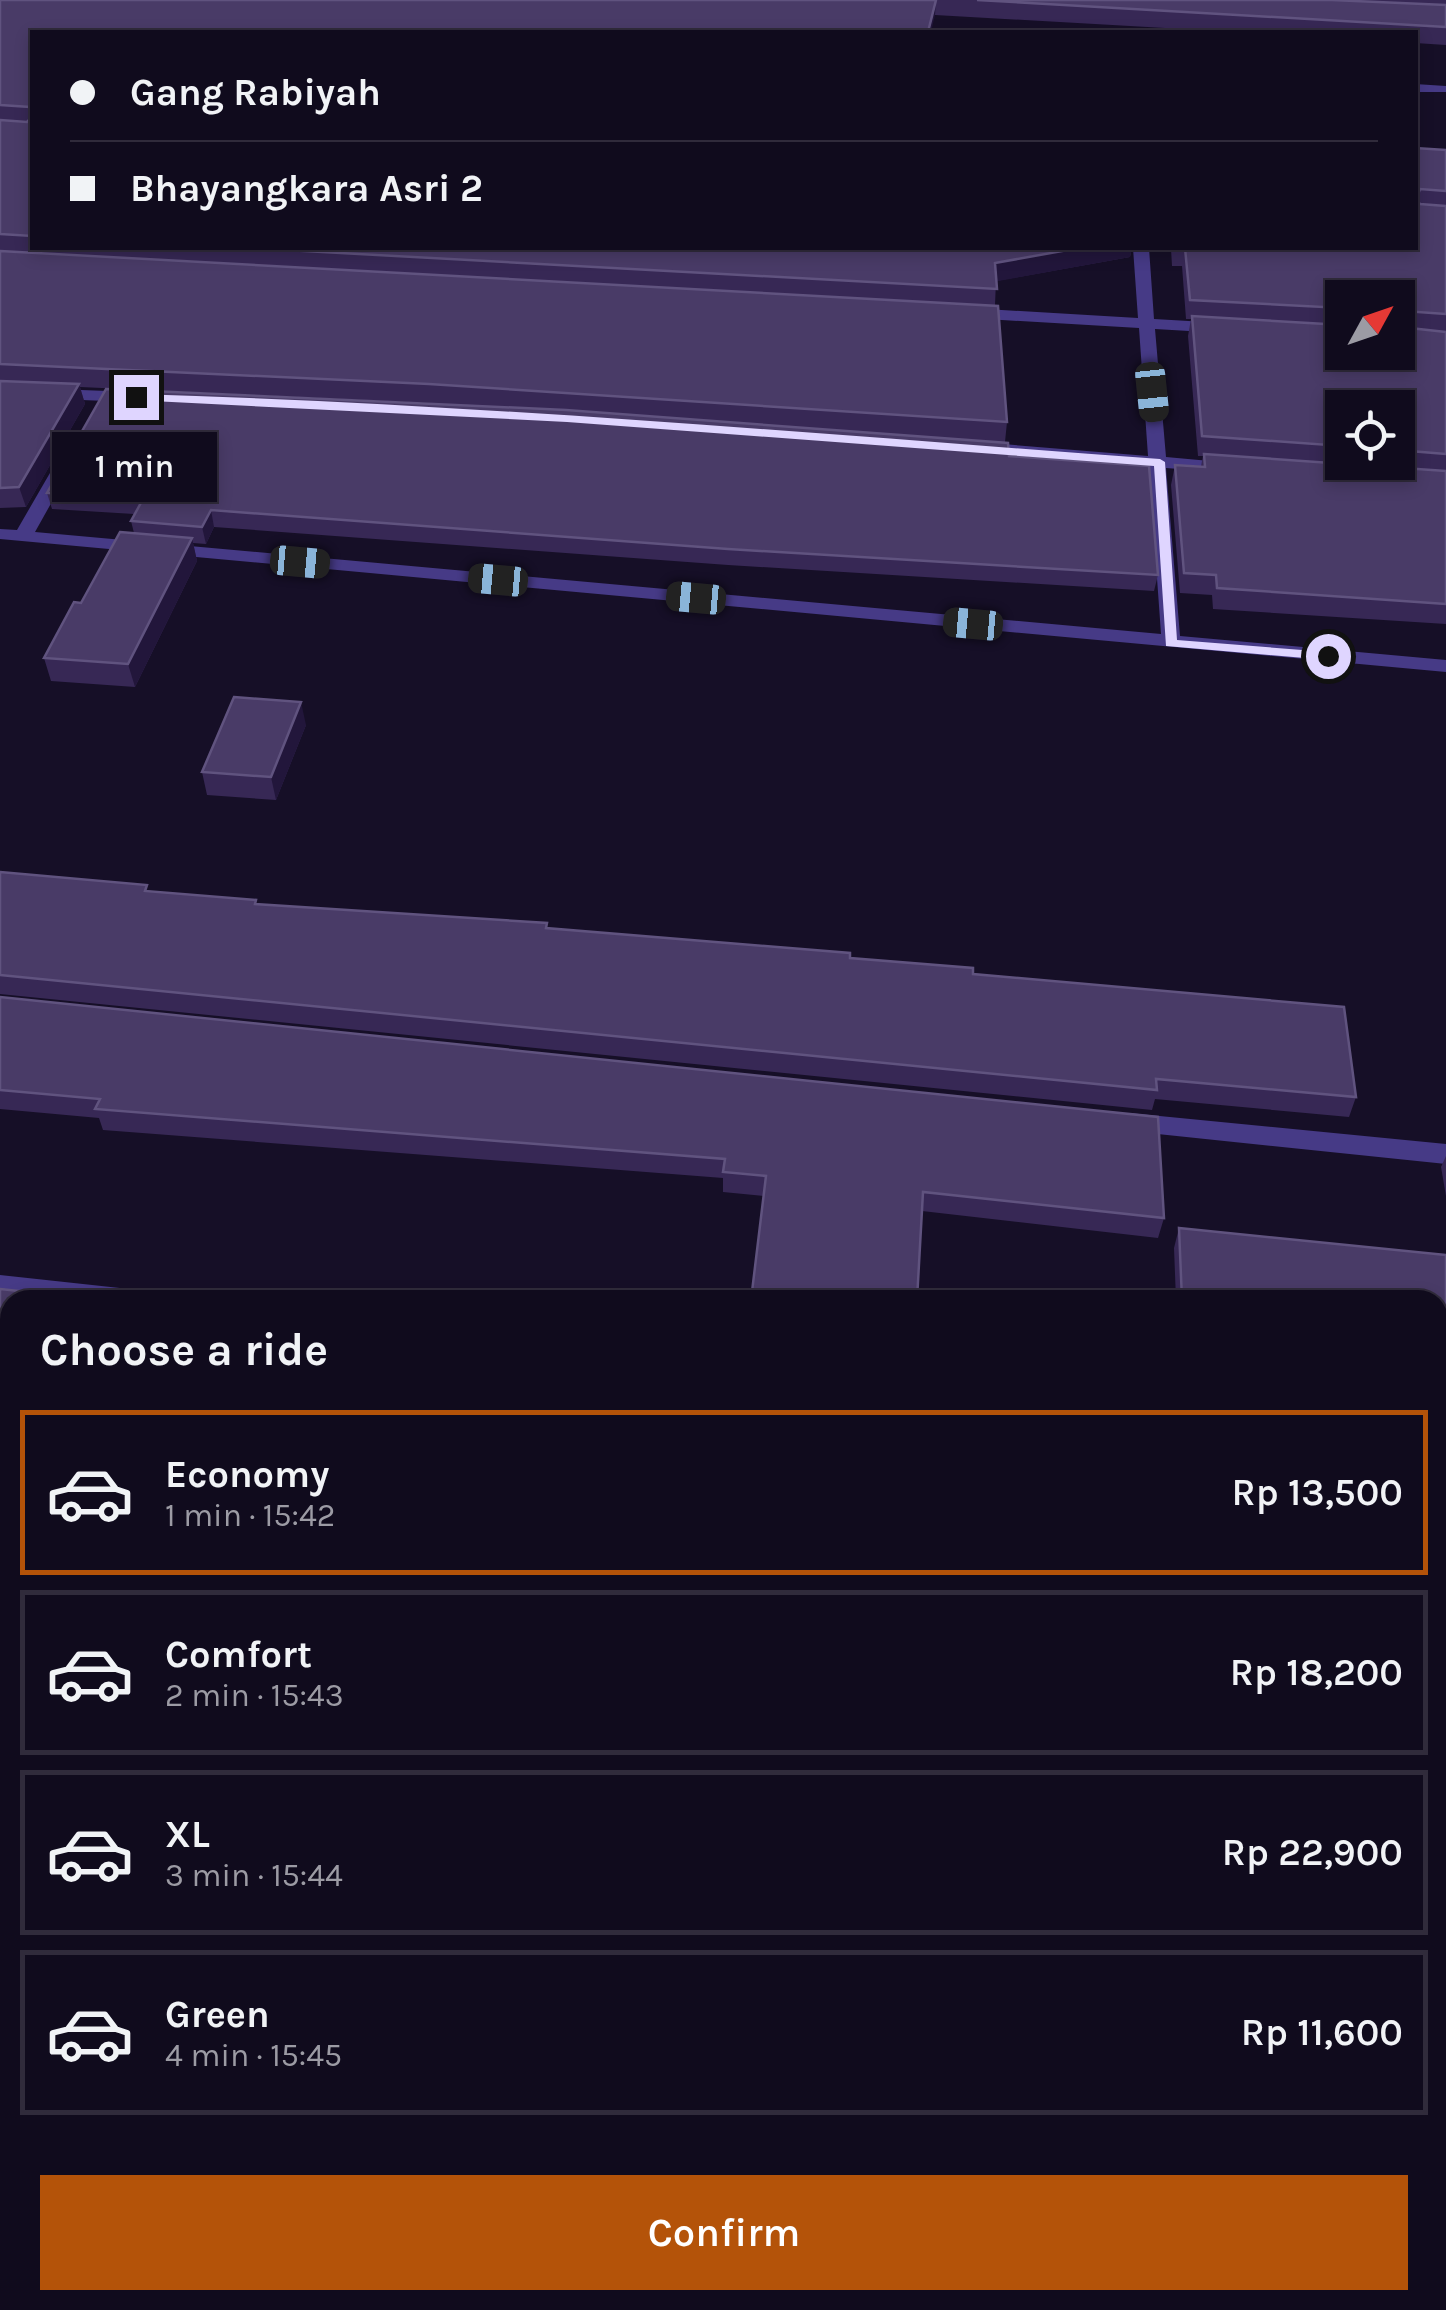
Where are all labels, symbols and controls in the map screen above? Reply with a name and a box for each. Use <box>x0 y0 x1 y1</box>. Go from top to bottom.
text: Gang Rabiyah <box>130 70 381 115</box>
text: Bhayangkara Asri 2 <box>130 166 483 211</box>
north arrow <box>1325 280 1415 370</box>
map controls <box>1325 280 1415 480</box>
car <box>1134 361 1170 423</box>
route end <box>114 375 159 420</box>
button: locate <box>1325 390 1415 480</box>
callout: 1 min <box>54 432 218 502</box>
text: 1 min <box>95 448 174 485</box>
car <box>269 544 331 580</box>
car <box>467 562 529 598</box>
car <box>665 580 727 616</box>
car <box>942 606 1004 642</box>
route start <box>1306 634 1351 679</box>
text: Choose a ride <box>40 1324 328 1376</box>
icon: car <box>45 1448 135 1538</box>
text: Economy <box>165 1452 329 1497</box>
text: Rp 13,500 <box>1232 1470 1403 1515</box>
text: 1 min · 15:42 <box>165 1497 335 1534</box>
icon: car <box>45 1628 135 1718</box>
text: Comfort <box>165 1632 312 1677</box>
text: Rp 18,200 <box>1230 1650 1403 1695</box>
text: 2 min · 15:43 <box>165 1677 344 1714</box>
icon: car <box>45 1808 135 1898</box>
text: XL <box>165 1812 210 1857</box>
text: Rp 22,900 <box>1222 1830 1403 1875</box>
text: 3 min · 15:44 <box>165 1857 343 1894</box>
icon: car <box>45 1988 135 2078</box>
text: Green <box>165 1992 270 2037</box>
text: Rp 11,600 <box>1241 2010 1403 2055</box>
text: 4 min · 15:45 <box>165 2037 342 2074</box>
button: Confirm <box>40 2175 1408 2290</box>

